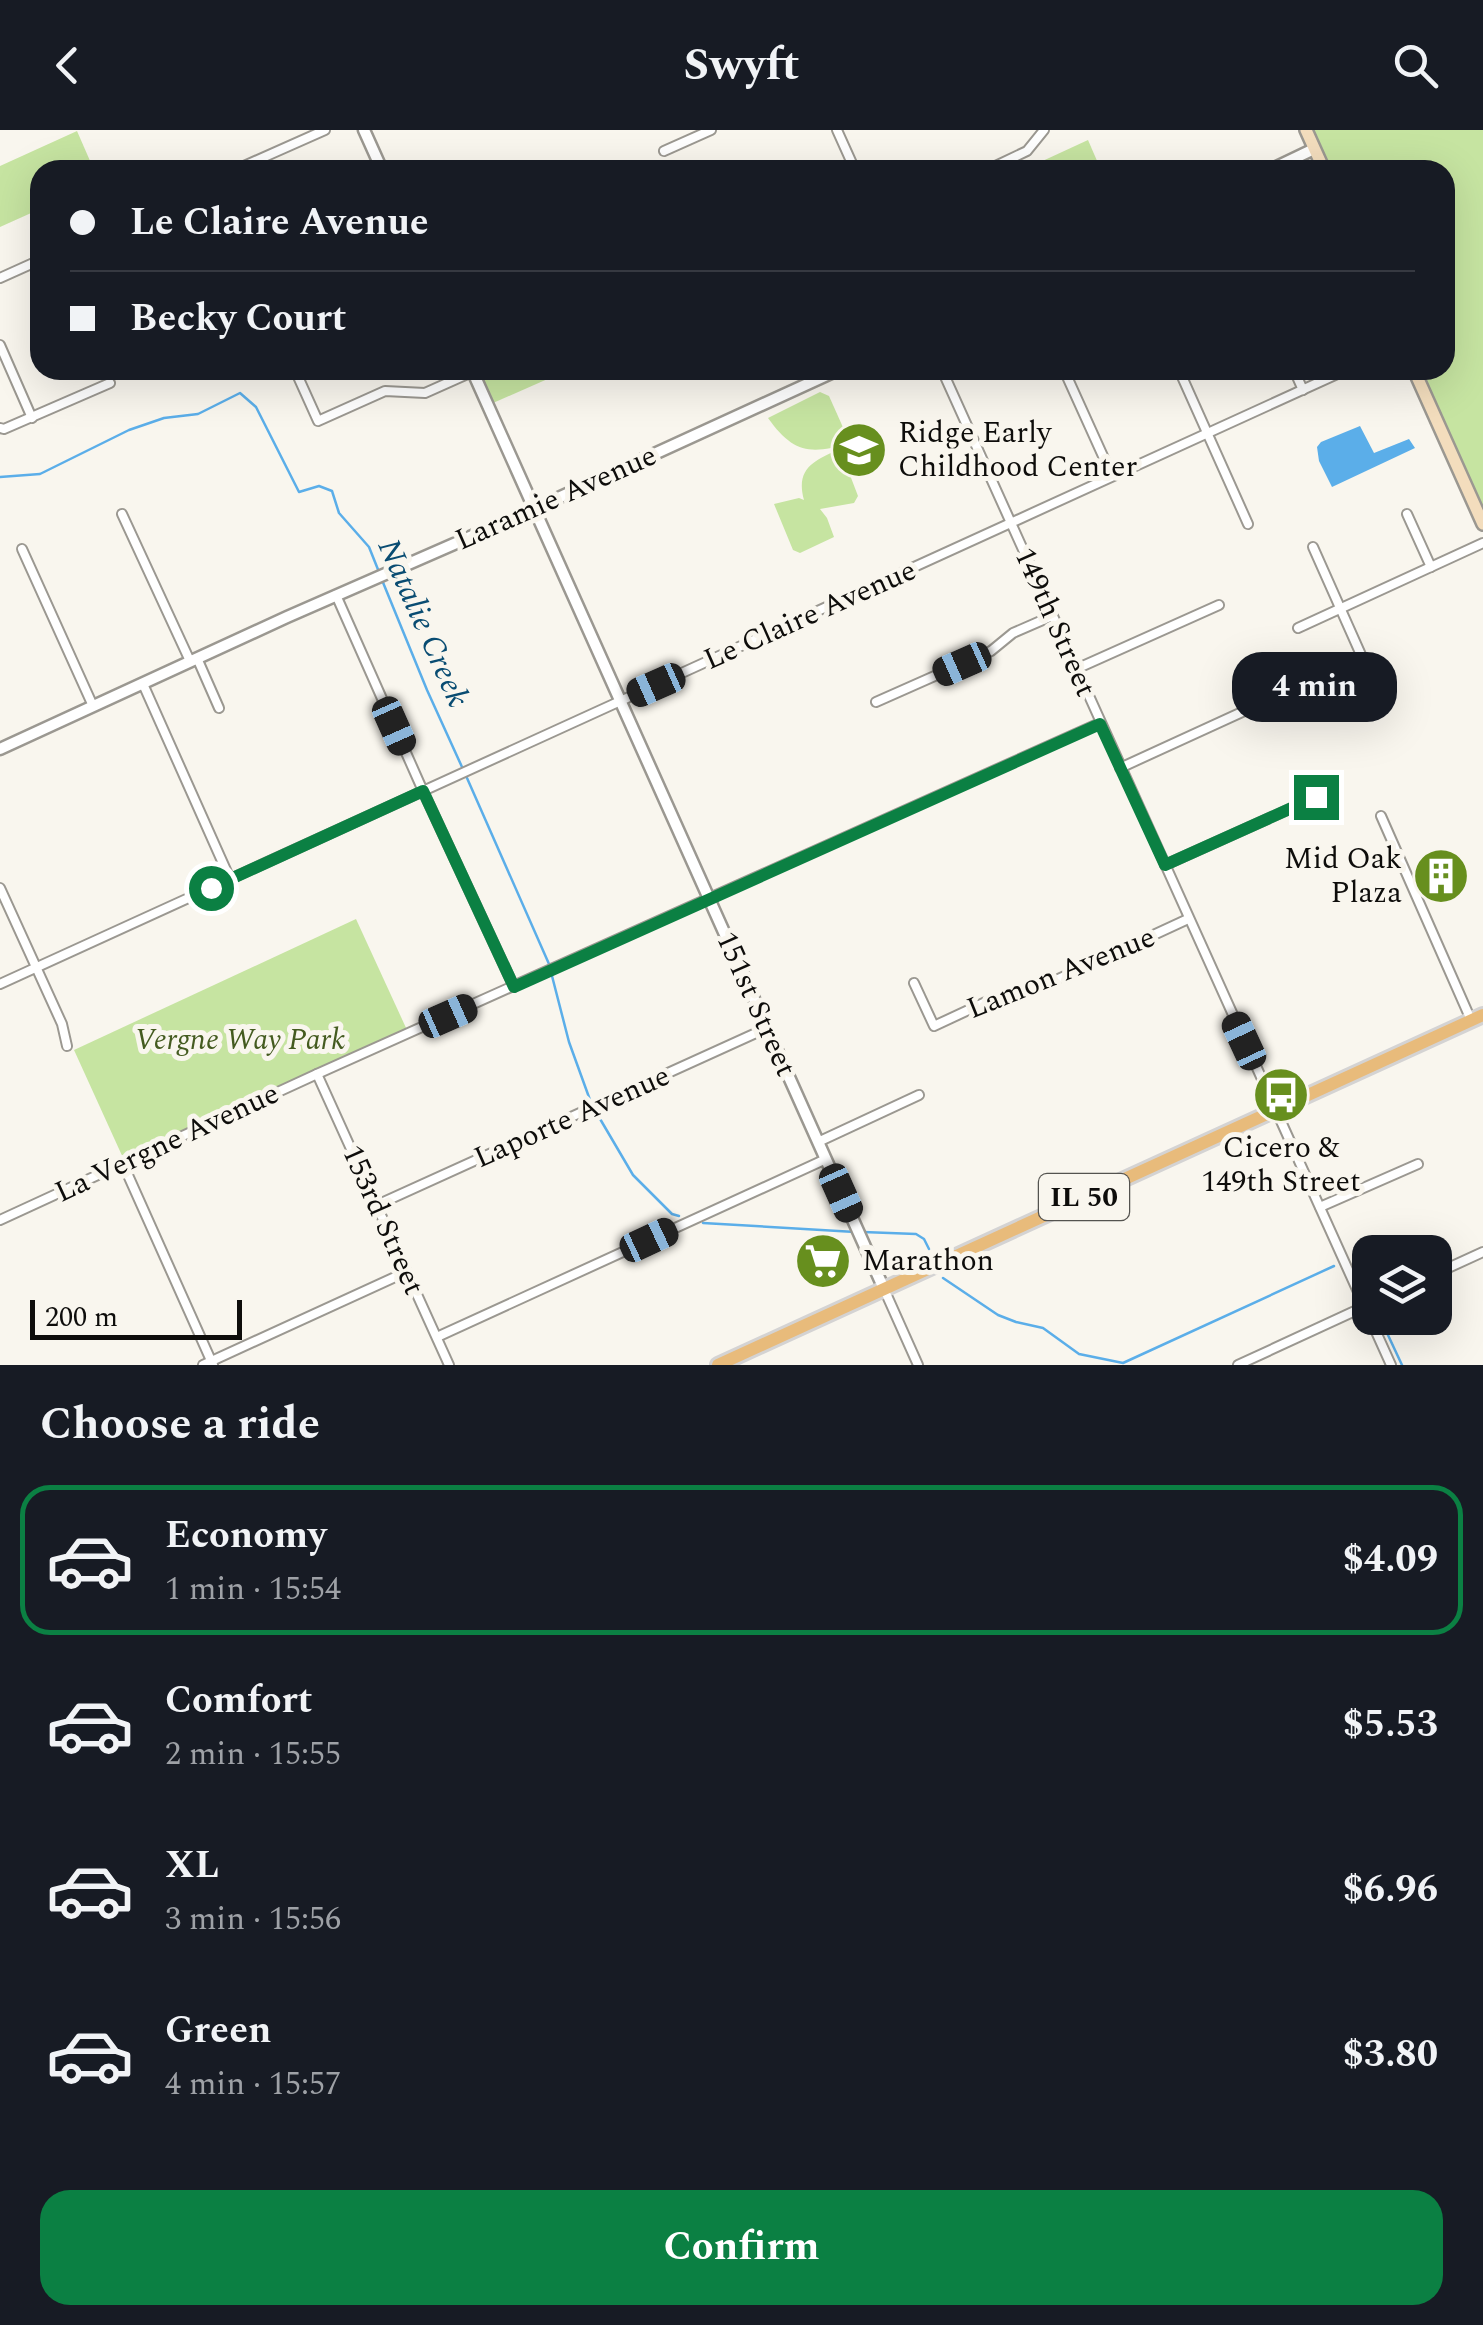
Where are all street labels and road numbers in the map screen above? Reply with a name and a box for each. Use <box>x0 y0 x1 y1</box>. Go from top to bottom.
street label: Laramie Avenue <box>448 433 664 563</box>
street label: 149th Street <box>1002 540 1108 704</box>
street label: Le Claire Avenue <box>696 547 924 683</box>
street label: Lamon Avenue <box>960 914 1162 1032</box>
street label: 151st Street <box>704 924 808 1084</box>
street label: Laporte Avenue <box>466 1053 678 1181</box>
street label: La Vergne Avenue <box>47 1071 287 1215</box>
street label: 153rd Street <box>329 1138 437 1302</box>
road number: IL 50 <box>1039 1174 1129 1220</box>

